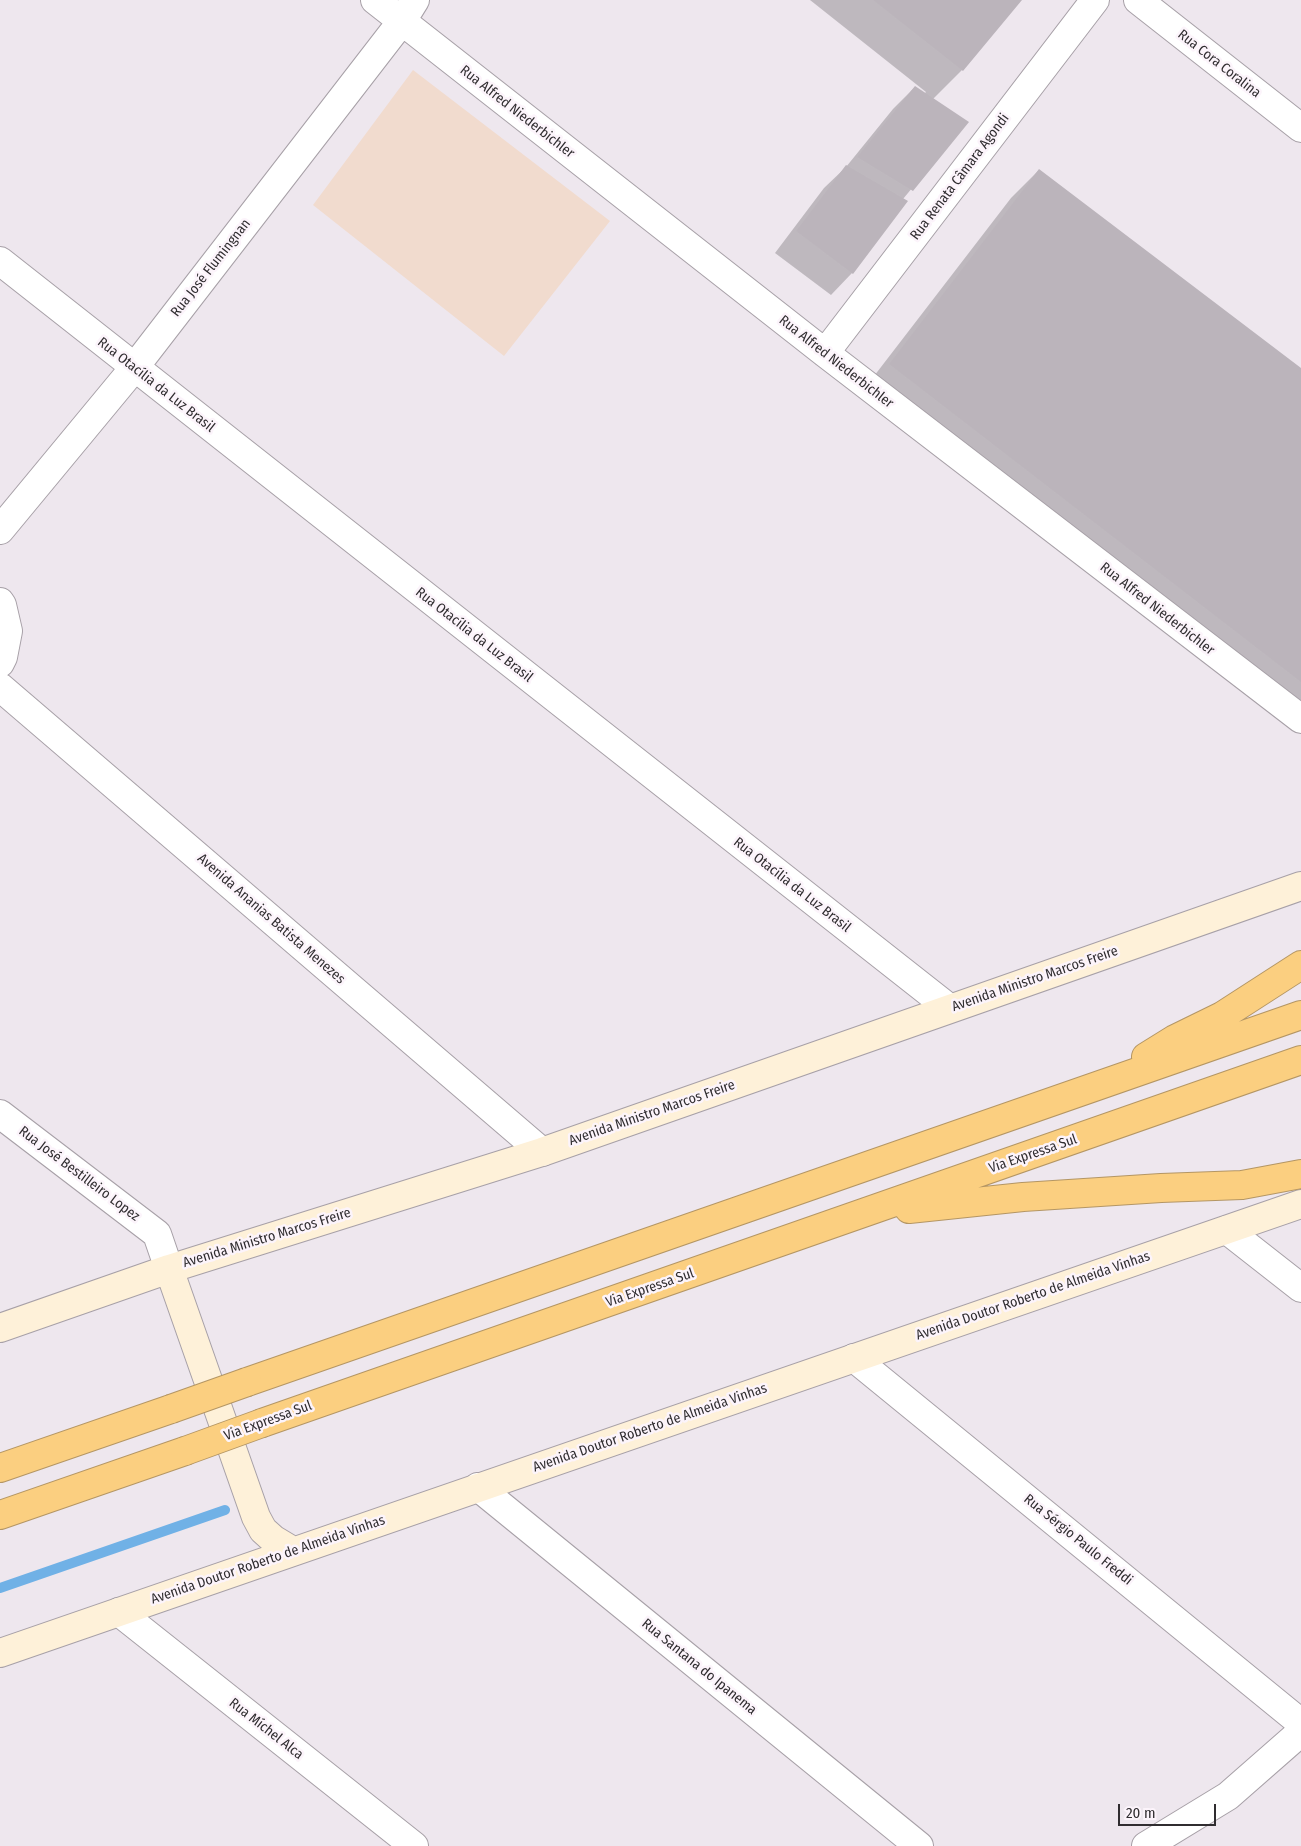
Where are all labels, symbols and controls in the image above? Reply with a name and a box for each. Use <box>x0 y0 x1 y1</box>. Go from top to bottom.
street label: Rua Cora Coralina <box>1174 26 1264 102</box>
street label: Rua Alfred Niederbichler <box>456 62 578 162</box>
street label: Rua Renata Câmara Agondi <box>907 111 1013 243</box>
street label: Rua José Flumingnan <box>168 216 254 320</box>
street label: Rua Alfred Niederbichler <box>775 312 897 412</box>
street label: Rua Otacília da Luz Brasil <box>94 334 218 436</box>
street label: Rua Alfred Niederbichler <box>1096 559 1218 659</box>
street label: Rua Otacília da Luz Brasil <box>412 584 536 686</box>
street label: Rua Otacília da Luz Brasil <box>730 834 854 936</box>
street label: Avenida Ananias Batista Menezes <box>194 850 348 988</box>
street label: Avenida Ministro Marcos Freire <box>950 943 1120 1015</box>
street label: Avenida Ministro Marcos Freire <box>567 1077 737 1149</box>
street label: Rua José Bestilleiro Lopez <box>15 1123 143 1225</box>
street label: Via Expressa Sul <box>987 1131 1079 1177</box>
street label: Avenida Ministro Marcos Freire <box>181 1204 353 1272</box>
street label: Avenida Doutor Roberto de Almeida Vinhas <box>914 1248 1152 1344</box>
street label: Via Expressa Sul <box>604 1265 696 1311</box>
street label: Avenida Doutor Roberto de Almeida Vinhas <box>531 1380 769 1476</box>
street label: Via Expressa Sul <box>222 1397 314 1445</box>
street label: Rua Sérgio Paulo Freddi <box>1020 1491 1136 1589</box>
street label: Avenida Doutor Roberto de Almeida Vinhas <box>149 1512 387 1608</box>
street label: Rua Santana do Ipanema <box>638 1615 760 1719</box>
street label: Rua Míchel Alca <box>226 1695 306 1763</box>
scale bar <box>1121 1794 1218 1826</box>
text: 20 m <box>1126 1804 1156 1822</box>

